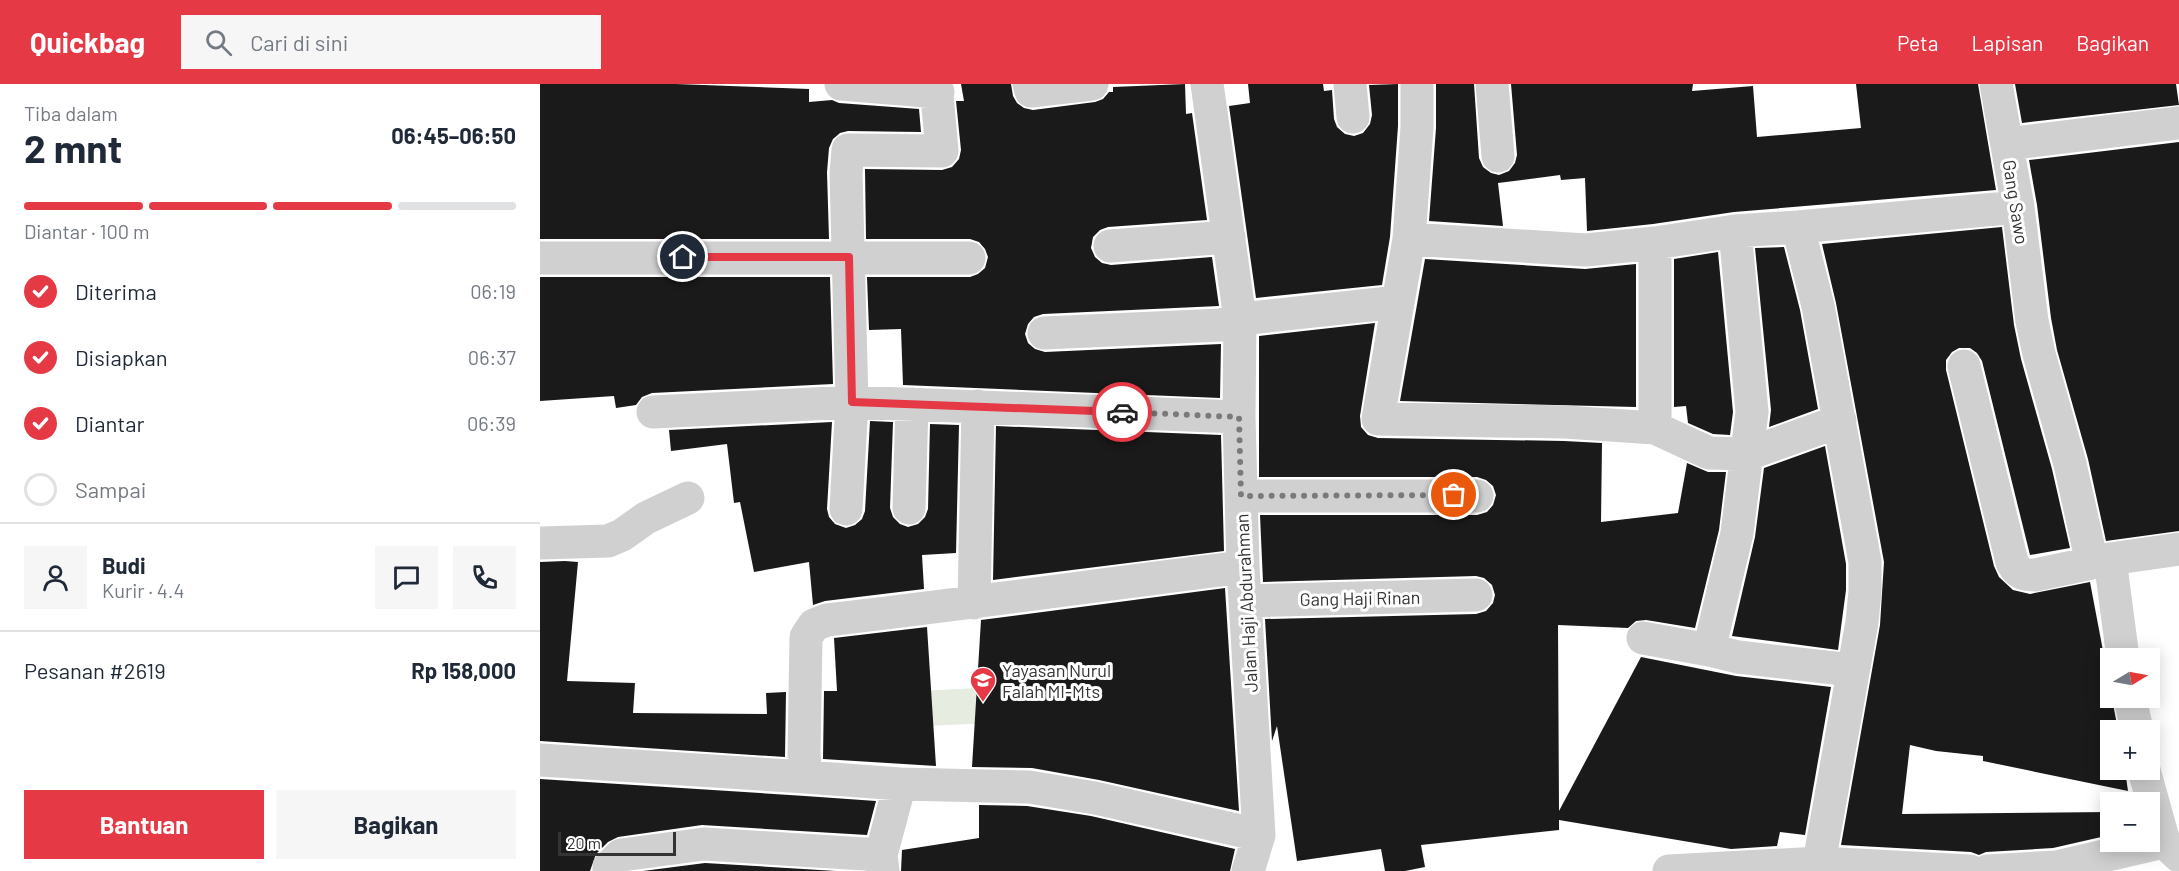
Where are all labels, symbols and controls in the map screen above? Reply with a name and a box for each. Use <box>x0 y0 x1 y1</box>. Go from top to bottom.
search box <box>181 15 601 69</box>
text: Quickbag <box>30 25 145 59</box>
icon: search <box>202 26 235 59</box>
text: Cari di sini <box>250 29 348 55</box>
text: Peta <box>1897 30 1938 55</box>
text: Lapisan <box>1971 30 2043 55</box>
text: Bagikan <box>2076 30 2149 55</box>
text: Tiba dalam <box>24 101 118 125</box>
text: 06:45–06:50 <box>391 122 516 148</box>
text: 2 mnt <box>24 124 122 171</box>
street label: Gang Sawo <box>1998 158 2034 246</box>
text: Diantar · 100 m <box>24 219 150 243</box>
pin <box>657 231 708 282</box>
icon: home <box>666 240 699 273</box>
icon: check <box>24 275 57 308</box>
text: Diterima <box>75 278 157 304</box>
text: 06:19 <box>470 279 516 303</box>
icon: check <box>24 341 57 374</box>
text: Disiapkan <box>75 344 168 370</box>
text: 06:37 <box>468 345 516 369</box>
courier <box>1092 382 1152 442</box>
icon: car <box>1106 396 1139 429</box>
icon: check <box>24 407 57 440</box>
text: Diantar <box>75 410 145 436</box>
text: 06:39 <box>467 411 516 435</box>
pin <box>1428 469 1479 520</box>
text: Sampai <box>75 476 146 502</box>
icon: bag <box>1437 478 1470 511</box>
street label: Jalan Haji Abdurahman <box>1230 513 1262 693</box>
button: person <box>24 546 87 609</box>
button: chat <box>375 546 438 609</box>
button: phone <box>453 546 516 609</box>
text: Budi <box>102 552 146 578</box>
text: Kurir · 4.4 <box>102 578 184 602</box>
street label: Gang Haji Rinan <box>1299 586 1421 610</box>
north arrow <box>2100 648 2160 708</box>
map controls <box>2100 648 2160 852</box>
text: Pesanan #2619 <box>24 657 166 683</box>
text: Rp 158,000 <box>411 657 516 683</box>
place label: Yayasan Nurul Falah MI-Mts <box>1002 659 1111 702</box>
school or university icon: Yayasan Nurul Falah MI-Mts <box>968 665 998 703</box>
button: + <box>2100 720 2160 780</box>
button: Bantuan <box>24 790 264 859</box>
button: Bagikan <box>276 790 516 859</box>
button: − <box>2100 792 2160 852</box>
scale bar <box>558 829 676 856</box>
text: 20 m <box>567 833 601 852</box>

